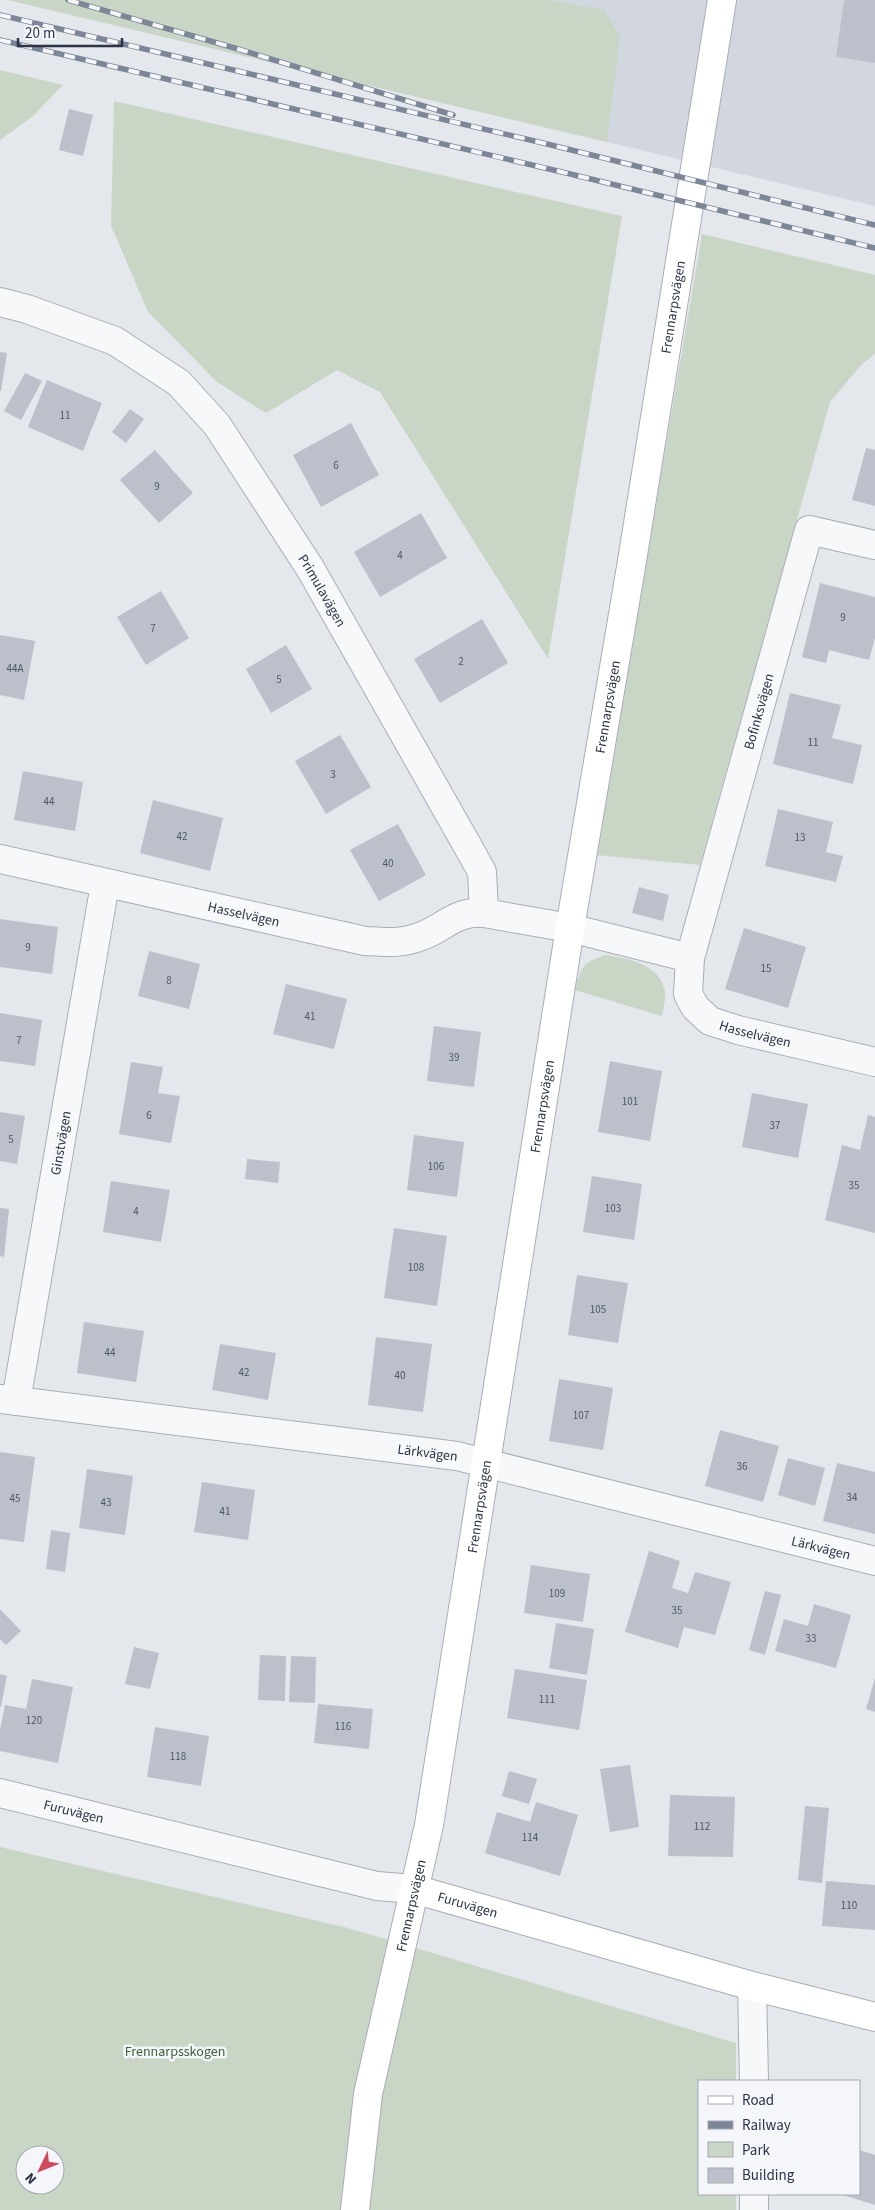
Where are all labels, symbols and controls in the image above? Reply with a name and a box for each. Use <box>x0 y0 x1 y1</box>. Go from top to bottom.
scale bar <box>18 15 121 47</box>
text: 20 m <box>25 23 55 44</box>
street label: Frennarpsvägen <box>656 259 691 355</box>
house number: 11 <box>60 408 70 423</box>
house number: 6 <box>333 458 339 473</box>
house number: 9 <box>154 479 160 494</box>
house number: 4 <box>397 548 403 563</box>
street label: Primulavägen <box>293 551 350 631</box>
house number: 9 <box>840 610 846 625</box>
house number: 7 <box>150 621 156 636</box>
house number: 2 <box>458 654 464 669</box>
street label: Frennarpsvägen <box>591 659 626 755</box>
house number: 44A <box>7 661 23 676</box>
street label: Bofinksvägen <box>739 671 780 752</box>
house number: 5 <box>276 672 282 687</box>
house number: 11 <box>808 735 818 750</box>
house number: 3 <box>330 767 336 782</box>
house number: 44 <box>44 794 55 809</box>
house number: 42 <box>177 829 187 844</box>
house number: 13 <box>795 830 805 845</box>
house number: 40 <box>383 856 393 871</box>
street label: Hasselvägen <box>206 897 282 933</box>
house number: 9 <box>25 940 31 955</box>
house number: 15 <box>761 961 771 976</box>
house number: 8 <box>166 973 172 988</box>
house number: 41 <box>305 1009 315 1024</box>
street label: Hasselvägen <box>717 1016 793 1053</box>
house number: 7 <box>16 1033 22 1048</box>
house number: 39 <box>449 1050 459 1065</box>
street label: Frennarpsvägen <box>526 1059 560 1155</box>
house number: 101 <box>622 1094 638 1109</box>
house number: 6 <box>146 1108 152 1123</box>
street label: Ginstvägen <box>46 1109 77 1177</box>
house number: 37 <box>770 1118 780 1133</box>
house number: 5 <box>8 1132 14 1147</box>
house number: 106 <box>428 1159 445 1174</box>
house number: 35 <box>849 1178 859 1193</box>
house number: 103 <box>605 1201 621 1216</box>
house number: 4 <box>133 1204 139 1219</box>
house number: 108 <box>408 1260 425 1275</box>
house number: 105 <box>590 1302 606 1317</box>
house number: 44 <box>105 1345 116 1360</box>
house number: 42 <box>239 1365 249 1380</box>
house number: 40 <box>395 1368 405 1383</box>
house number: 107 <box>573 1408 589 1423</box>
street label: Lärkvägen <box>396 1440 459 1467</box>
street label: Frennarpsvägen <box>463 1459 497 1555</box>
house number: 36 <box>737 1459 748 1474</box>
house number: 34 <box>847 1490 858 1505</box>
house number: 45 <box>10 1491 20 1506</box>
house number: 43 <box>101 1495 111 1510</box>
house number: 41 <box>220 1504 230 1519</box>
street label: Lärkvägen <box>789 1531 853 1566</box>
house number: 109 <box>549 1586 565 1601</box>
house number: 35 <box>672 1603 682 1618</box>
house number: 33 <box>806 1631 816 1646</box>
house number: 111 <box>539 1692 555 1707</box>
house number: 120 <box>26 1713 42 1728</box>
house number: 116 <box>335 1719 352 1734</box>
house number: 118 <box>170 1749 187 1764</box>
street label: Furuvägen <box>41 1795 106 1829</box>
house number: 112 <box>694 1819 710 1834</box>
house number: 114 <box>522 1830 539 1845</box>
street label: Frennarpsvägen <box>392 1858 432 1954</box>
street label: Furuvägen <box>435 1887 500 1924</box>
house number: 110 <box>841 1898 857 1913</box>
park label: Frennarpsskogen <box>125 2042 225 2062</box>
legend <box>698 2080 860 2195</box>
text: Road <box>742 2090 774 2111</box>
text: Railway <box>742 2115 791 2136</box>
text: Park <box>742 2140 771 2161</box>
north arrow <box>15 2145 65 2195</box>
text: Building <box>742 2165 795 2186</box>
text: N <box>21 2168 42 2188</box>

